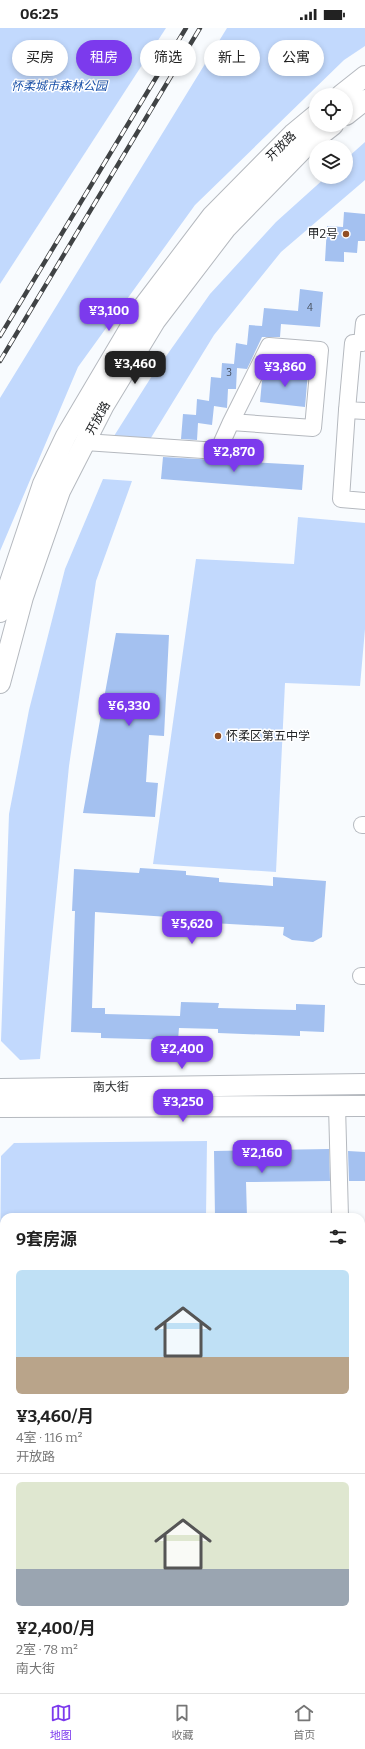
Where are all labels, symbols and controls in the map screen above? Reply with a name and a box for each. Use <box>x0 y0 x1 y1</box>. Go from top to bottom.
text: 06:25 <box>20 5 59 23</box>
chip: 买房 <box>12 40 68 76</box>
chip: 租房 <box>76 40 132 76</box>
chip: 筛选 <box>140 40 196 76</box>
chip: 新上 <box>204 40 260 76</box>
chip: 公寓 <box>268 40 324 76</box>
park label: 怀柔城市森林公园 <box>11 79 109 93</box>
map controls <box>309 88 353 184</box>
button: locate <box>309 88 353 132</box>
street label: 开放路 <box>263 128 299 164</box>
button: layers <box>309 140 353 184</box>
place label: 甲2号 <box>307 227 338 241</box>
marker: 甲2号 <box>341 229 351 239</box>
pin: ¥3,100 <box>76 298 142 332</box>
house number: 4 <box>307 302 313 314</box>
text: ¥3,100 <box>89 303 129 318</box>
pin: ¥3,460 <box>102 351 168 385</box>
pin: ¥3,860 <box>252 354 318 388</box>
text: ¥3,460 <box>114 356 156 371</box>
text: ¥3,860 <box>264 359 306 374</box>
house number: 3 <box>226 367 232 379</box>
street label: 开放路 <box>83 399 113 437</box>
pin: ¥2,870 <box>201 439 267 473</box>
text: ¥2,870 <box>213 444 255 459</box>
pin: ¥6,330 <box>96 693 162 727</box>
text: ¥6,330 <box>108 698 150 713</box>
place label: 怀柔区第五中学 <box>226 729 310 743</box>
marker: 怀柔区第五中学 <box>213 731 223 741</box>
pin: ¥5,620 <box>159 911 225 945</box>
text: ¥5,620 <box>171 916 213 931</box>
pin: ¥2,400 <box>149 1036 215 1070</box>
text: ¥2,400 <box>160 1041 204 1056</box>
street label: 南大街 <box>93 1080 129 1094</box>
pin: ¥3,250 <box>150 1089 216 1123</box>
text: ¥3,250 <box>162 1094 204 1109</box>
pin: ¥2,160 <box>229 1140 295 1174</box>
text: ¥2,160 <box>242 1145 282 1160</box>
icon: filters <box>327 1226 349 1248</box>
text: 9套房源 <box>16 1229 77 1250</box>
icon: home <box>147 1296 219 1368</box>
text: ¥3,460/月 <box>16 1406 94 1427</box>
text: 4室 · 116 m² <box>16 1430 82 1445</box>
text: 开放路 <box>16 1449 55 1464</box>
icon: home <box>147 1508 219 1580</box>
text: ¥2,400/月 <box>16 1618 96 1639</box>
text: 2室 · 78 m² <box>16 1642 78 1657</box>
text: 南大街 <box>16 1661 55 1676</box>
tab: 地图 <box>50 1702 72 1742</box>
tab: 收藏 <box>171 1702 193 1742</box>
tab: 首页 <box>293 1702 315 1742</box>

